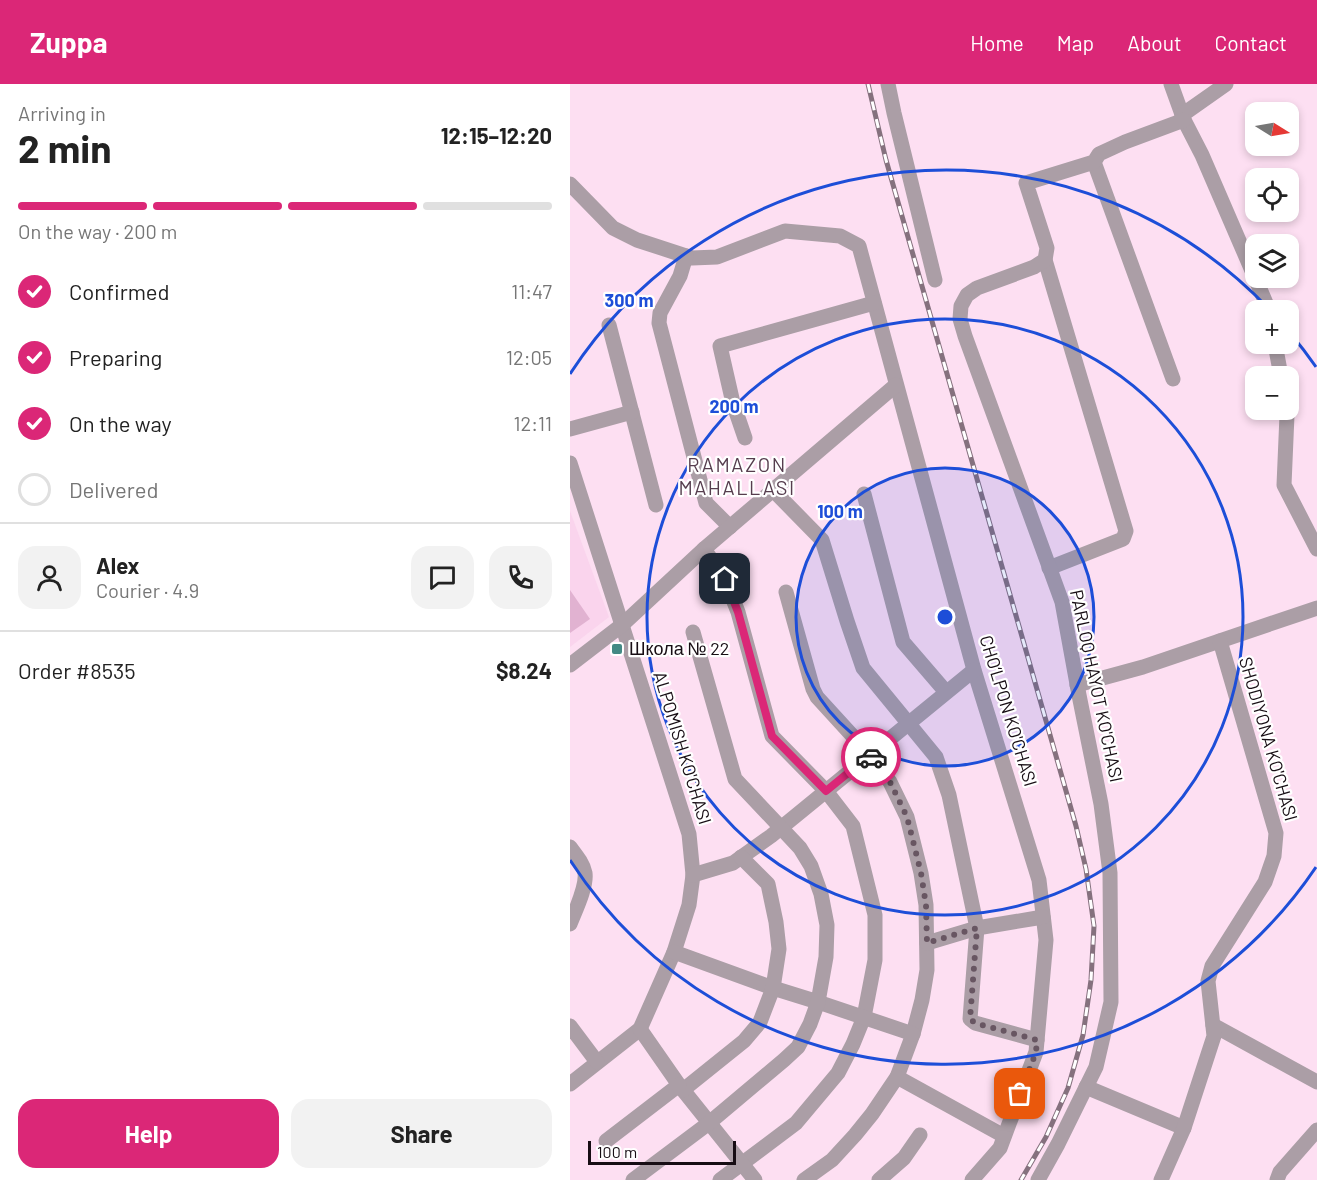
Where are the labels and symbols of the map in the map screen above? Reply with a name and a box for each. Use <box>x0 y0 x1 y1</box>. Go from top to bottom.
north arrow <box>1245 102 1299 156</box>
text: 300 m <box>605 289 653 311</box>
text: 200 m <box>709 395 759 417</box>
district label: RAMAZON MAHALLASI <box>678 452 796 499</box>
text: 100 m <box>817 500 863 522</box>
pin <box>699 553 750 604</box>
street label: PARLOQ HAYOT KO'CHASI <box>1066 588 1128 784</box>
centre of rings <box>935 607 955 627</box>
street label: CHO‘LPON KO'CHASI <box>976 632 1042 789</box>
place label: Школа № 22 <box>629 637 730 659</box>
marker: Школа № 22 <box>610 642 624 656</box>
street label: SHODIYONA KO'CHASI <box>1235 654 1303 823</box>
street label: ALPOMISH KO'CHASI <box>649 668 717 827</box>
courier <box>841 727 901 787</box>
pin <box>994 1068 1045 1119</box>
scale bar <box>588 1138 736 1166</box>

